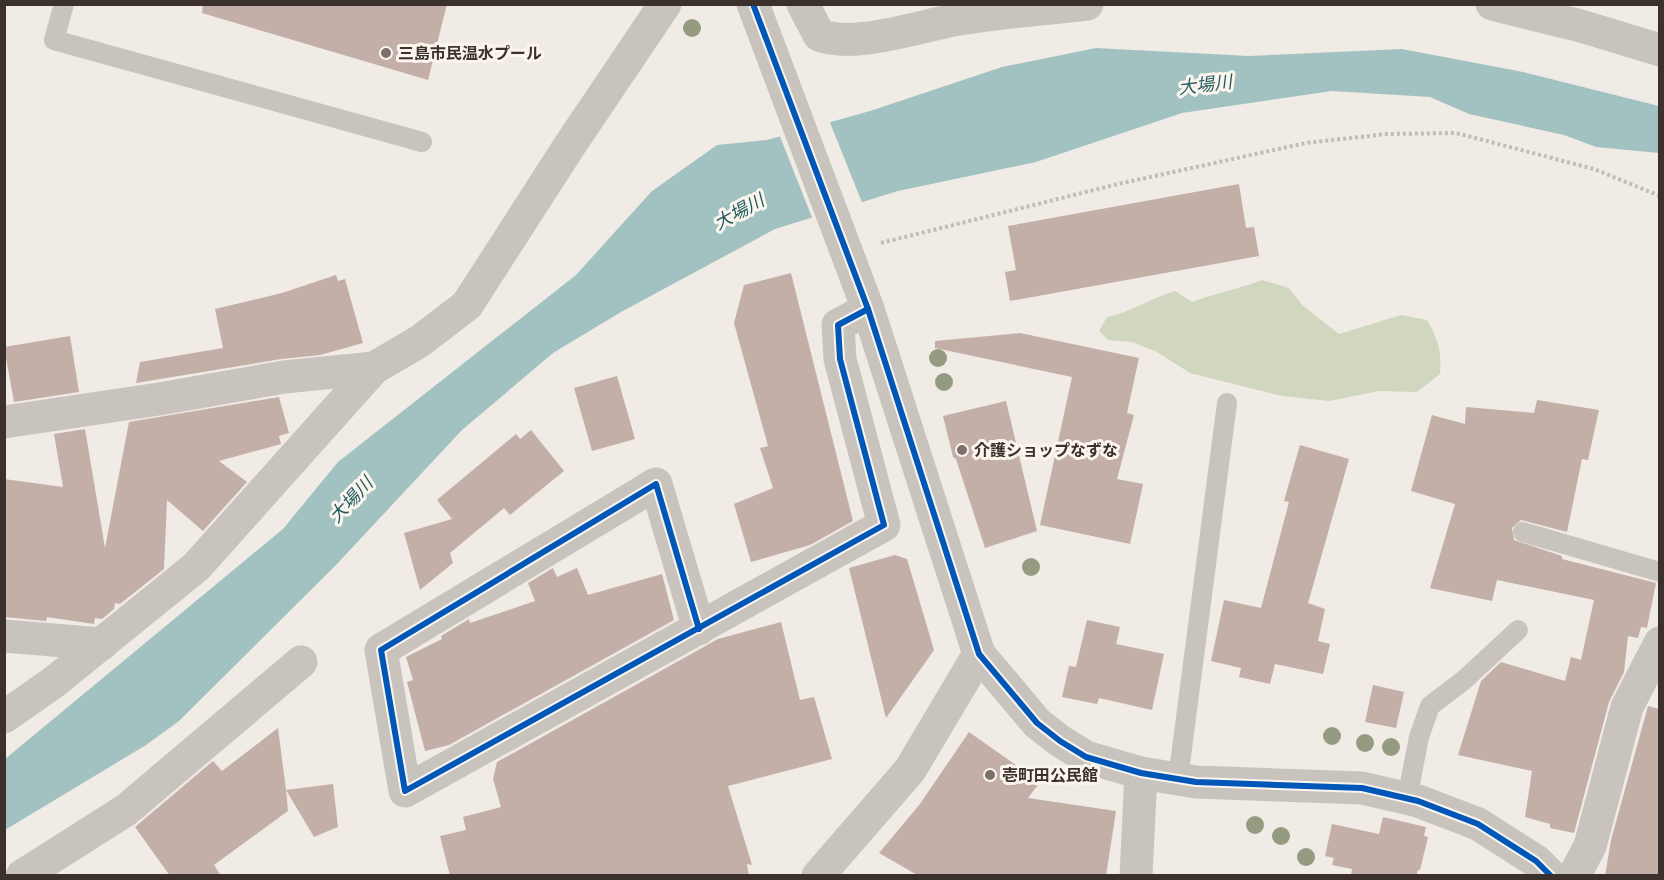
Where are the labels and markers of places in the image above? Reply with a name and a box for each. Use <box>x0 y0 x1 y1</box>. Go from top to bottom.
place label: 三島市民温水プール <box>398 44 542 63</box>
marker: 三島市民温水プール <box>379 46 393 60</box>
place label: 介護ショップなずな <box>974 441 1118 460</box>
marker: 介護ショップなずな <box>955 443 969 457</box>
place label: 壱町田公民館 <box>1002 766 1098 785</box>
marker: 壱町田公民館 <box>983 768 997 782</box>

